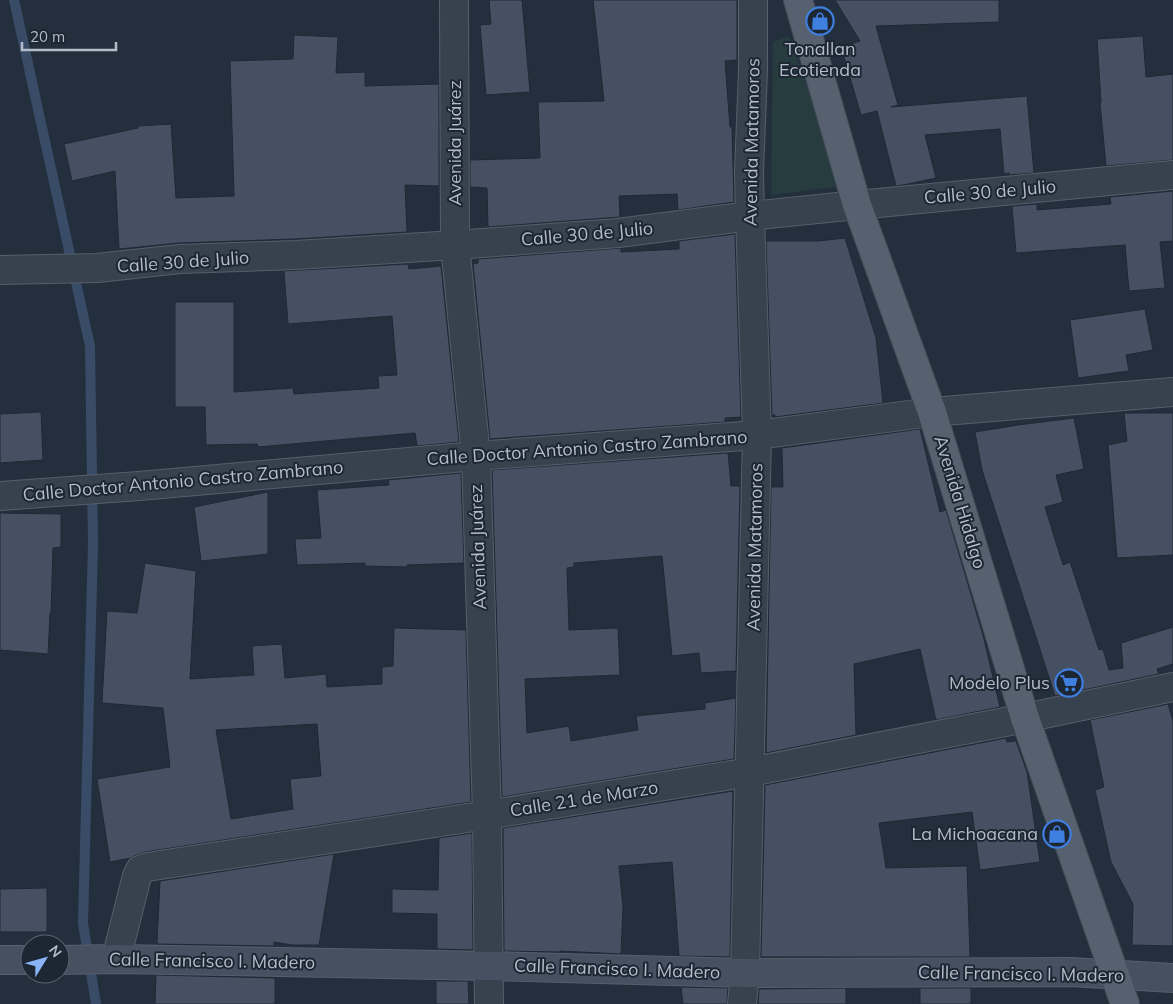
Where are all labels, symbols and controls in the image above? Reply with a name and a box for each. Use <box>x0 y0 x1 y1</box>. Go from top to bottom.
shop icon: Tonallan Ecotienda <box>805 6 835 36</box>
scale bar <box>22 20 116 52</box>
text: 20 m <box>30 27 65 46</box>
place label: Tonallan Ecotienda <box>779 37 861 81</box>
street label: Avenida Matamoros <box>739 58 764 226</box>
street label: Avenida Juárez <box>443 80 466 206</box>
street label: Calle 30 de Julio <box>923 174 1057 209</box>
street label: Calle 30 de Julio <box>520 216 654 251</box>
street label: Calle 30 de Julio <box>116 245 250 278</box>
street label: Calle Doctor Antonio Castro Zambrano <box>426 425 748 470</box>
street label: Avenida Hidalgo <box>929 432 992 571</box>
street label: Calle Doctor Antonio Castro Zambrano <box>22 455 344 506</box>
street label: Avenida Matamoros <box>742 463 767 631</box>
street label: Avenida Juárez <box>464 484 491 610</box>
supermarket icon: Modelo Plus <box>1054 668 1084 698</box>
place label: Modelo Plus <box>949 671 1050 694</box>
street label: Calle 21 de Marzo <box>508 775 660 822</box>
shop icon: La Michoacana <box>1042 819 1072 849</box>
place label: La Michoacana <box>911 822 1038 845</box>
north arrow <box>20 934 70 984</box>
text: N <box>45 942 66 961</box>
street label: Calle Francisco I. Madero <box>109 947 315 974</box>
street label: Calle Francisco I. Madero <box>513 953 721 984</box>
street label: Calle Francisco I. Madero <box>918 960 1124 987</box>

